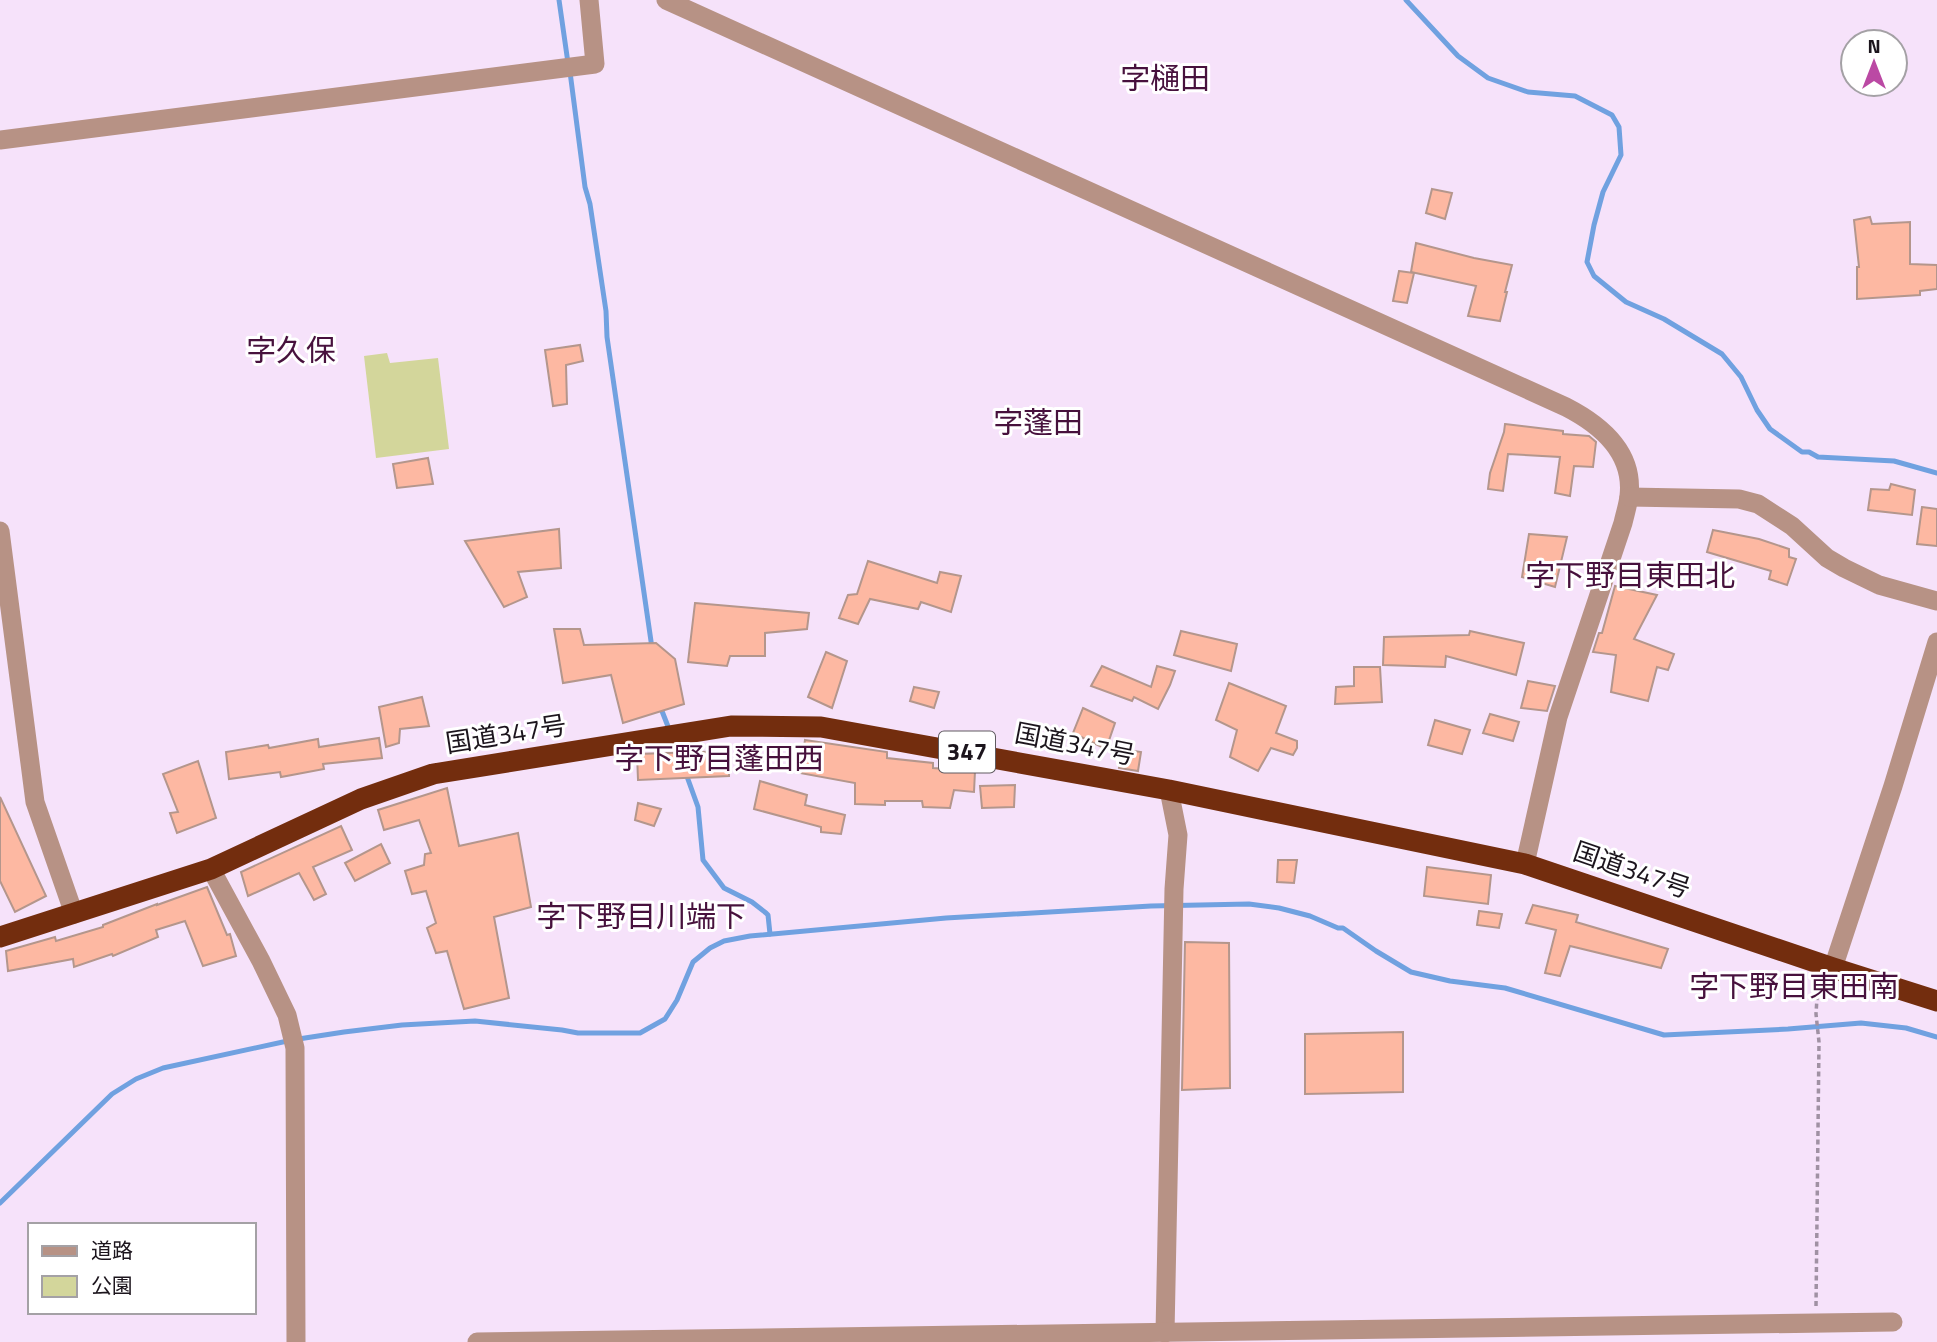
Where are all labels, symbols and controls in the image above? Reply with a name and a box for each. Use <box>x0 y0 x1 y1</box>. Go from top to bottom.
north arrow <box>1839 28 1909 98</box>
text: N <box>1867 31 1881 60</box>
district label: 字樋田 <box>1120 55 1210 101</box>
district label: 字久保 <box>246 327 336 373</box>
district label: 字蓬田 <box>993 399 1083 445</box>
district label: 字下野目東田北 <box>1525 552 1735 598</box>
street label: 国道347号 <box>443 705 569 762</box>
street label: 国道347号 <box>1012 713 1139 774</box>
road number: 347 <box>939 732 995 772</box>
district label: 字下野目蓬田西 <box>614 735 824 781</box>
street label: 国道347号 <box>1568 831 1696 908</box>
district label: 字下野目川端下 <box>536 893 746 939</box>
district label: 字下野目東田南 <box>1689 963 1899 1009</box>
legend <box>28 1223 256 1314</box>
text: 道路 <box>91 1234 133 1266</box>
text: 公園 <box>91 1269 133 1301</box>

